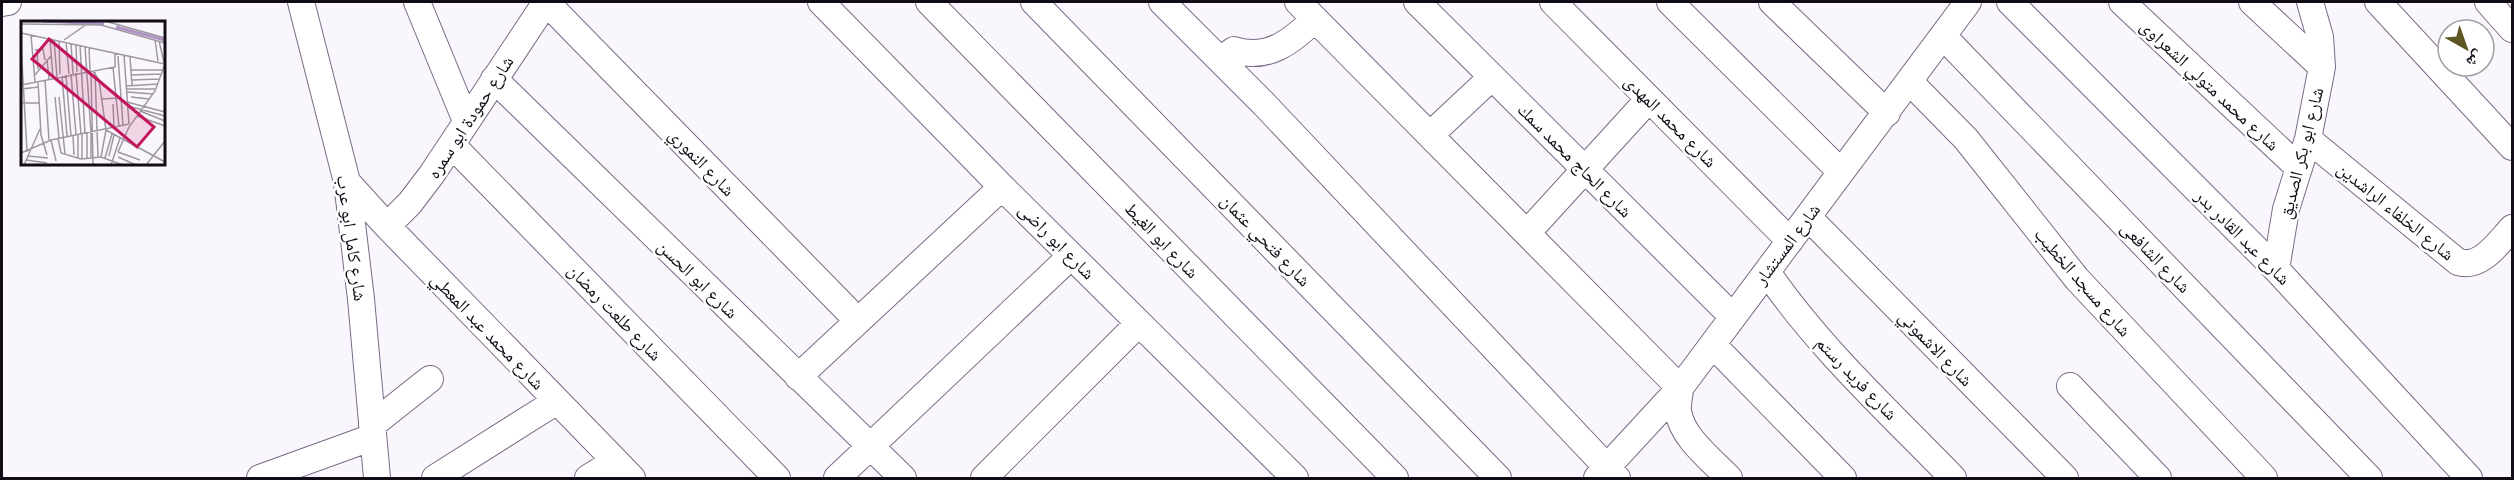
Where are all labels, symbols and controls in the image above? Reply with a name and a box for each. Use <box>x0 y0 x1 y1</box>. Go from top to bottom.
street label: شارع محمد متولي الشعراوى <box>2133 14 2285 158</box>
north arrow <box>2436 18 2496 78</box>
inset map <box>21 21 165 165</box>
text: ش <box>2463 46 2489 73</box>
street label: شارع حمودة ابو سمره <box>422 51 518 183</box>
street label: شارع محمد المهدى <box>1620 70 1722 172</box>
street label: شارع ابو بكر الصديق <box>2274 85 2328 221</box>
street label: شارع الحاج محمد سمك <box>1512 98 1637 223</box>
street label: شارع النموري <box>661 123 740 203</box>
street label: شارع الخلفاء الراشدين <box>2333 157 2459 265</box>
street label: شارع كامل ابو عرب <box>332 173 372 303</box>
street label: شارع عبد القادر بدر <box>2190 184 2296 290</box>
street label: شارع فتحي عثمان <box>1213 189 1316 294</box>
street label: شارع ابو الغيط <box>1120 197 1204 283</box>
street label: شارع ابو راضى <box>1014 198 1100 284</box>
street label: شارع المستشار <box>1748 199 1825 290</box>
street label: شارع الشافعى <box>2116 216 2196 298</box>
street label: شارع مسجد الخطيب <box>2029 223 2137 341</box>
street label: شارع ابو الحسن <box>653 235 743 323</box>
street label: شارع طلعت رمضان <box>563 259 667 365</box>
street label: شارع محمد عبد المعطي <box>424 268 550 397</box>
street label: شارع الاشموني <box>1891 305 1978 394</box>
street label: شارع فريد رستم <box>1811 331 1903 426</box>

